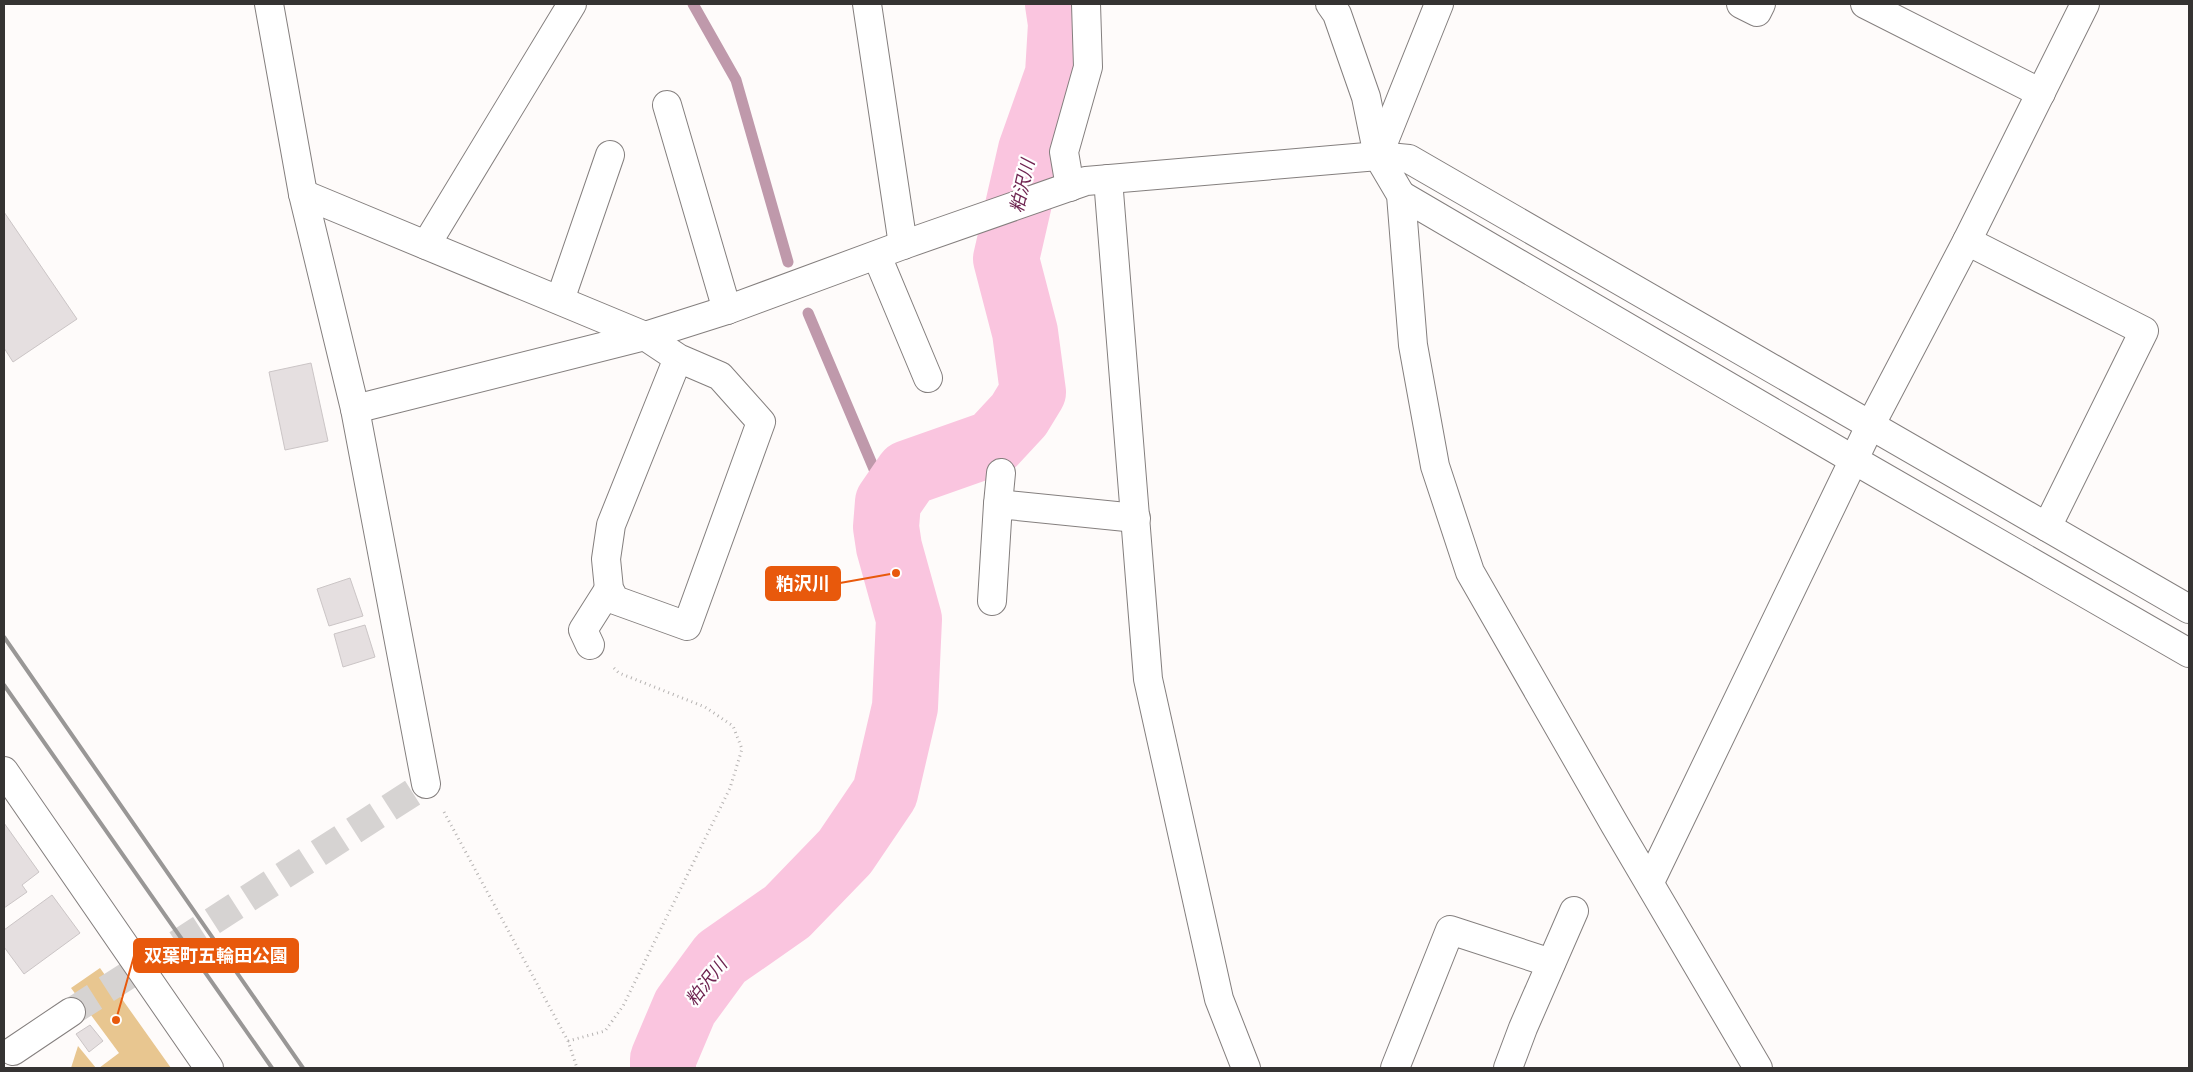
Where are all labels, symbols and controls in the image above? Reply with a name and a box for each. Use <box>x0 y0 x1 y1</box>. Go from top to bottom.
water label: 粕沢川 <box>1004 155 1041 215</box>
callout: 粕沢川 <box>766 567 840 600</box>
text: 粕沢川 <box>776 571 830 596</box>
callout: 双葉町五輪田公園 <box>134 939 298 972</box>
text: 双葉町五輪田公園 <box>144 943 288 968</box>
water label: 粕沢川 <box>680 951 734 1011</box>

